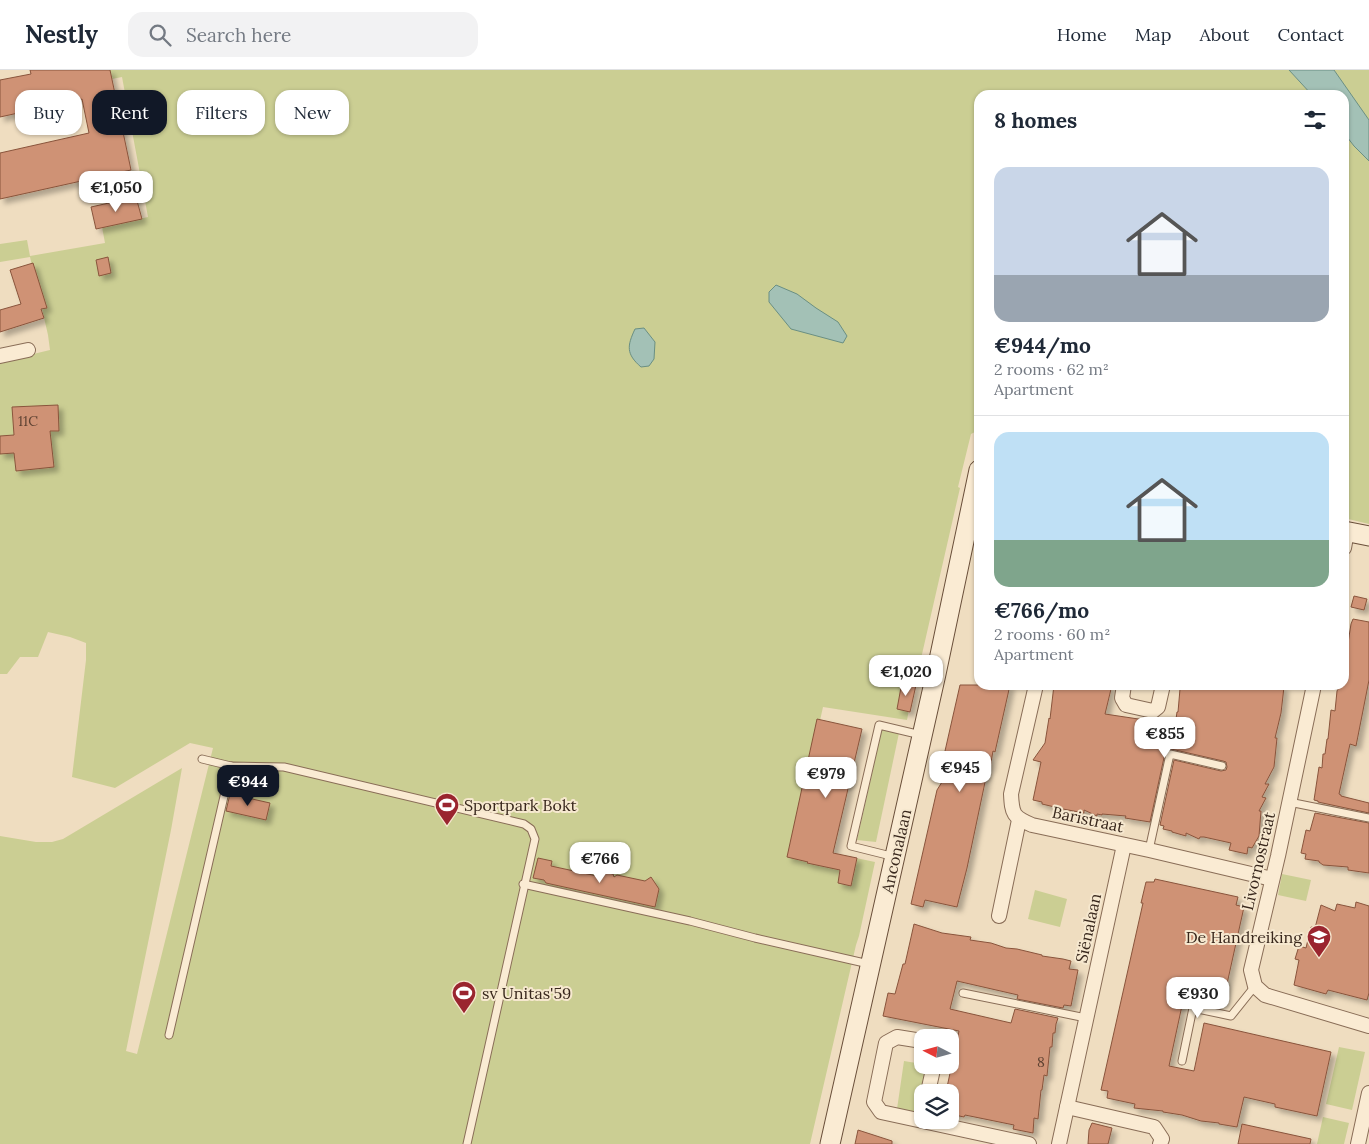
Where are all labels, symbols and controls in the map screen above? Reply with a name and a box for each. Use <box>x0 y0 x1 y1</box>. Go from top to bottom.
search box <box>128 12 478 57</box>
text: Nestly <box>25 19 98 50</box>
icon: search <box>146 21 174 49</box>
text: Search here <box>186 23 291 47</box>
text: Home <box>1057 23 1107 46</box>
text: Map <box>1135 23 1171 46</box>
text: About <box>1199 23 1249 46</box>
text: Contact <box>1277 23 1344 46</box>
chip: Buy <box>15 90 82 135</box>
chip: Rent <box>92 90 167 135</box>
chip: Filters <box>177 90 265 135</box>
chip: New <box>275 90 349 135</box>
icon: filters <box>1301 106 1329 134</box>
text: 8 homes <box>994 107 1077 134</box>
pin: €1,050 <box>75 170 157 213</box>
text: €1,050 <box>90 177 142 197</box>
icon: home <box>1117 199 1207 289</box>
text: €944/mo <box>994 332 1091 359</box>
text: 2 rooms · 62 m² <box>994 359 1109 379</box>
text: Apartment <box>994 379 1074 399</box>
house number: 11C <box>18 412 38 430</box>
icon: home <box>1117 465 1207 555</box>
text: €766/mo <box>994 597 1089 624</box>
text: 2 rooms · 60 m² <box>994 624 1110 644</box>
text: Apartment <box>994 644 1074 664</box>
pin: €1,020 <box>865 654 947 697</box>
text: €1,020 <box>880 661 932 681</box>
pin: €855 <box>1135 716 1195 759</box>
text: €855 <box>1145 723 1185 743</box>
pin: €945 <box>930 750 990 793</box>
pin: €979 <box>796 756 856 799</box>
text: €945 <box>940 757 980 777</box>
text: €979 <box>807 763 845 783</box>
pin: €944 <box>218 764 278 807</box>
text: €944 <box>228 771 268 791</box>
sports icon: Sportpark Bokt <box>434 792 460 826</box>
place label: Sportpark Bokt <box>464 795 577 815</box>
street label: Baristraat <box>1050 802 1126 837</box>
street label: Anconalaan <box>876 807 915 896</box>
street label: Livornostraat <box>1237 809 1279 912</box>
pin: €766 <box>570 842 630 884</box>
text: €766 <box>581 848 619 868</box>
street label: Siënalaan <box>1071 891 1105 965</box>
school or university icon: De Handreiking <box>1306 924 1332 958</box>
place label: De Handreiking <box>1186 927 1303 947</box>
pin: €930 <box>1168 976 1228 1019</box>
sports icon: sv Unitas'59 <box>451 980 477 1014</box>
place label: sv Unitas'59 <box>482 983 571 1003</box>
text: €930 <box>1177 983 1219 1003</box>
north arrow <box>914 1029 959 1074</box>
map controls <box>914 1029 959 1129</box>
house number: 8 <box>1037 1053 1045 1071</box>
button: layers <box>914 1084 959 1129</box>

